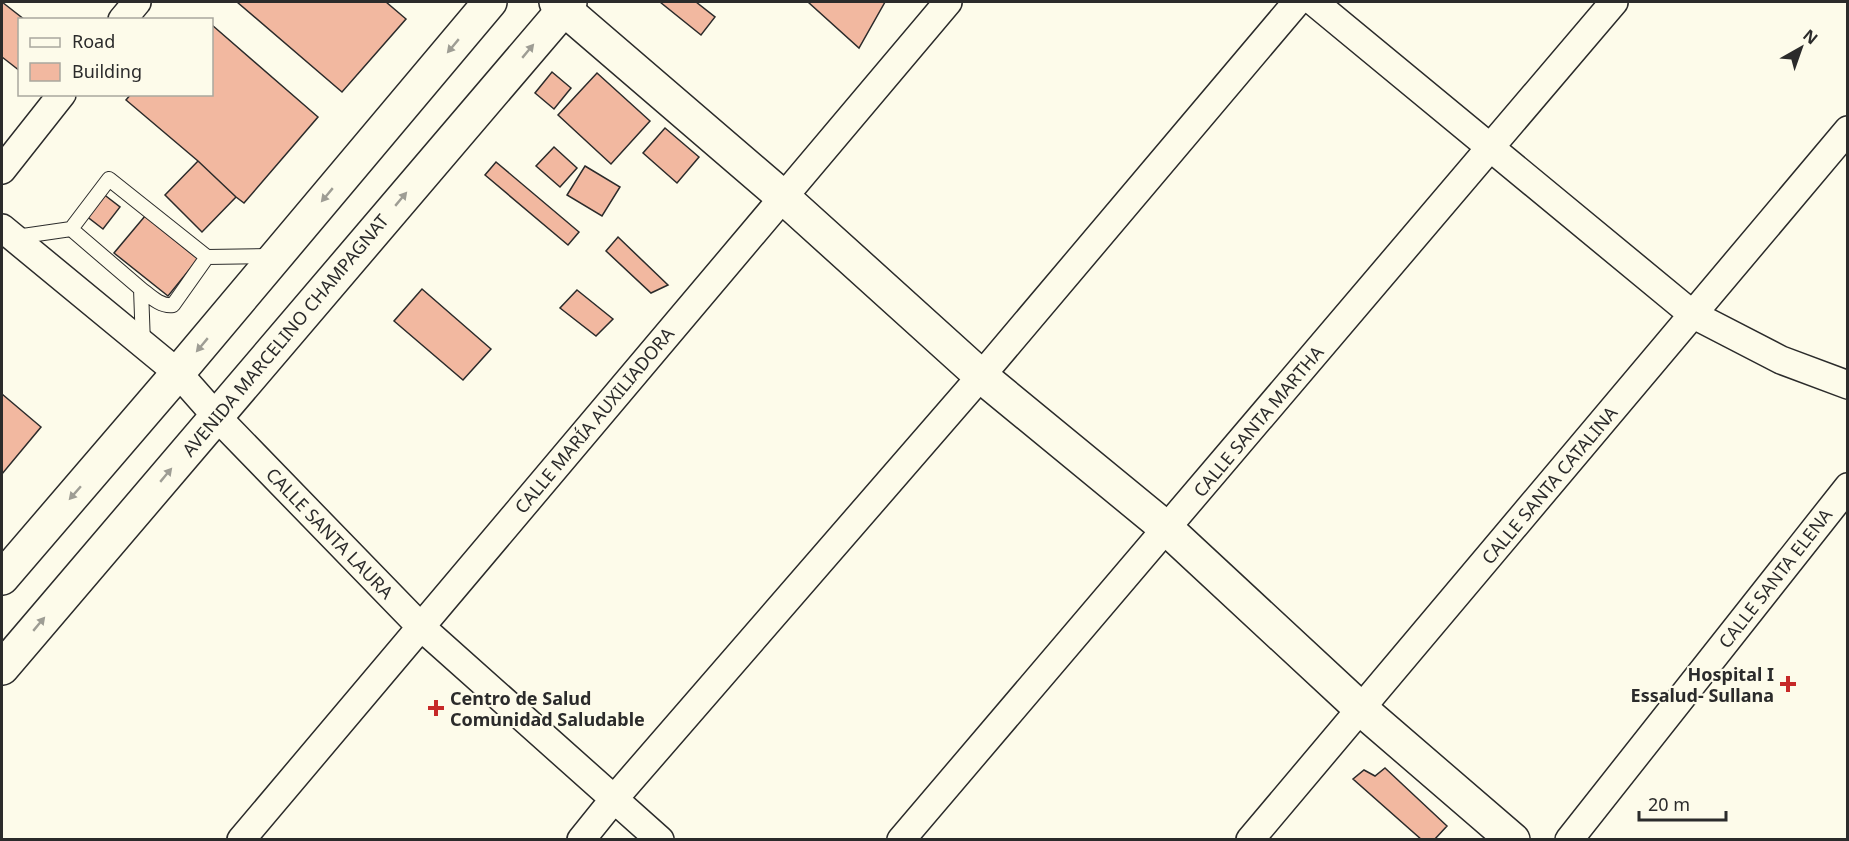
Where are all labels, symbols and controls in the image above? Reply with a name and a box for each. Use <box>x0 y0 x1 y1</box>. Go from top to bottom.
legend <box>18 18 213 96</box>
north arrow <box>1771 18 1831 78</box>
text: N <box>1799 24 1823 49</box>
text: Road <box>72 29 115 53</box>
one-way arrow <box>446 38 459 54</box>
one-way arrow <box>521 44 534 59</box>
text: Building <box>72 59 142 83</box>
one-way arrow <box>321 188 334 203</box>
one-way arrow <box>394 192 407 207</box>
street label: AVENIDA MARCELINO CHAMPAGNAT <box>176 209 394 461</box>
street label: CALLE MARÍA AUXILIADORA <box>509 322 679 518</box>
one-way arrow <box>195 337 208 353</box>
street label: CALLE SANTA MARTHA <box>1188 340 1329 502</box>
street label: CALLE SANTA CATALINA <box>1476 401 1622 569</box>
street label: CALLE SANTA LAURA <box>261 462 399 604</box>
one-way arrow <box>159 468 172 483</box>
one-way arrow <box>69 485 82 500</box>
street label: CALLE SANTA ELENA <box>1713 503 1837 653</box>
one-way arrow <box>33 616 46 632</box>
place label: Hospital I Essalud- Sullana <box>1631 662 1774 707</box>
marker: Hospital I Essalud- Sullana <box>1779 675 1797 693</box>
place label: Centro de Salud Comunidad Saludable <box>450 686 645 731</box>
marker: Centro de Salud Comunidad Saludable <box>427 699 445 717</box>
scale bar <box>1639 784 1726 822</box>
text: 20 m <box>1648 792 1690 816</box>

